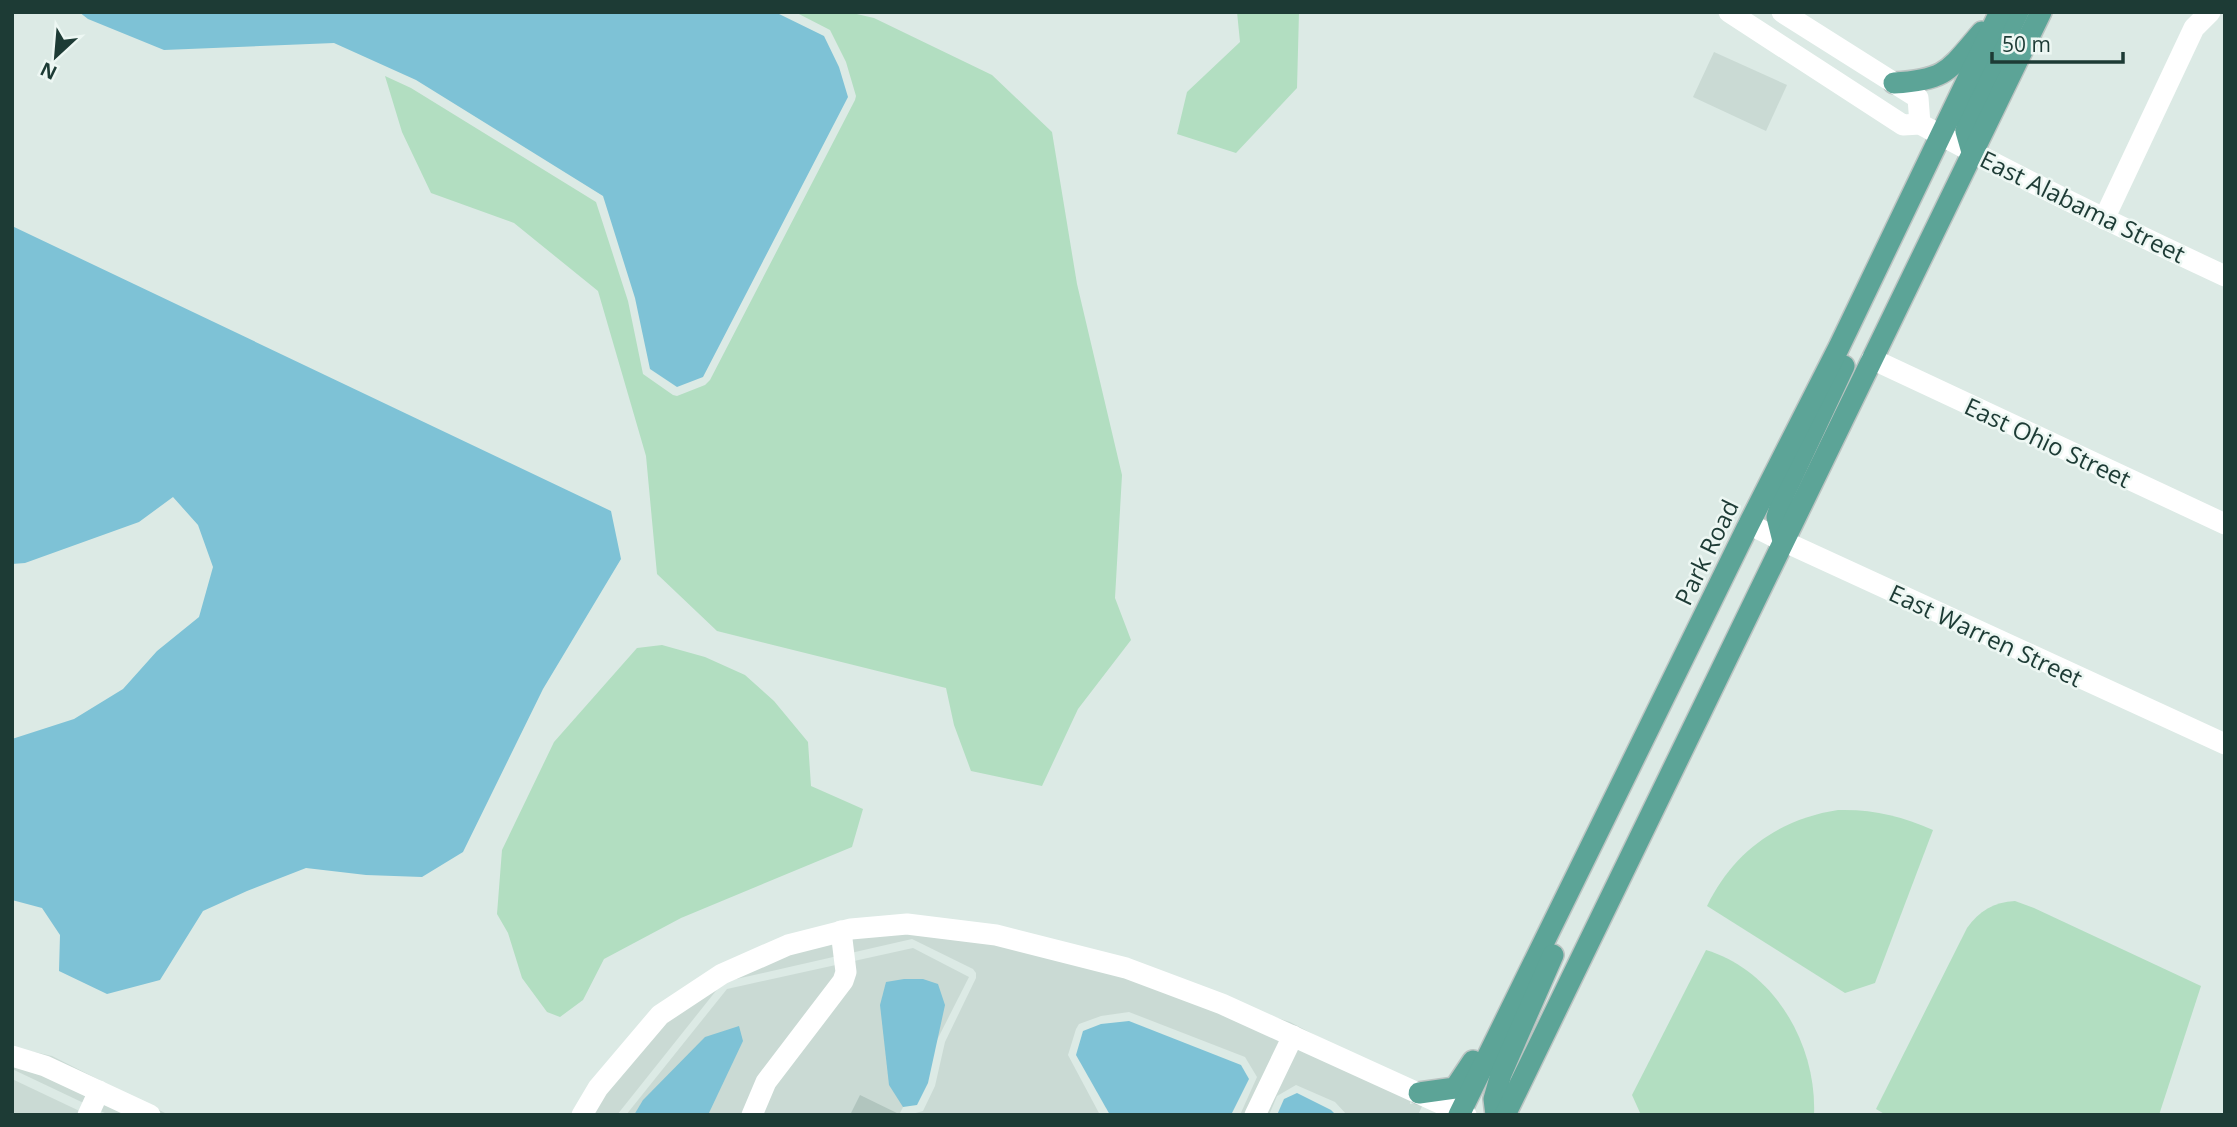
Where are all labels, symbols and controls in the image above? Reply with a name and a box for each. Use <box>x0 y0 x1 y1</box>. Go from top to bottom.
north arrow <box>21 21 91 91</box>
scale bar <box>1992 21 2123 65</box>
text: 50 m <box>2002 30 2051 58</box>
text: N <box>36 56 61 86</box>
street label: East Alabama Street <box>1975 142 2191 270</box>
street label: East Ohio Street <box>1959 389 2137 495</box>
street label: Park Road <box>1666 494 1746 610</box>
street label: East Warren Street <box>1884 576 2088 694</box>

